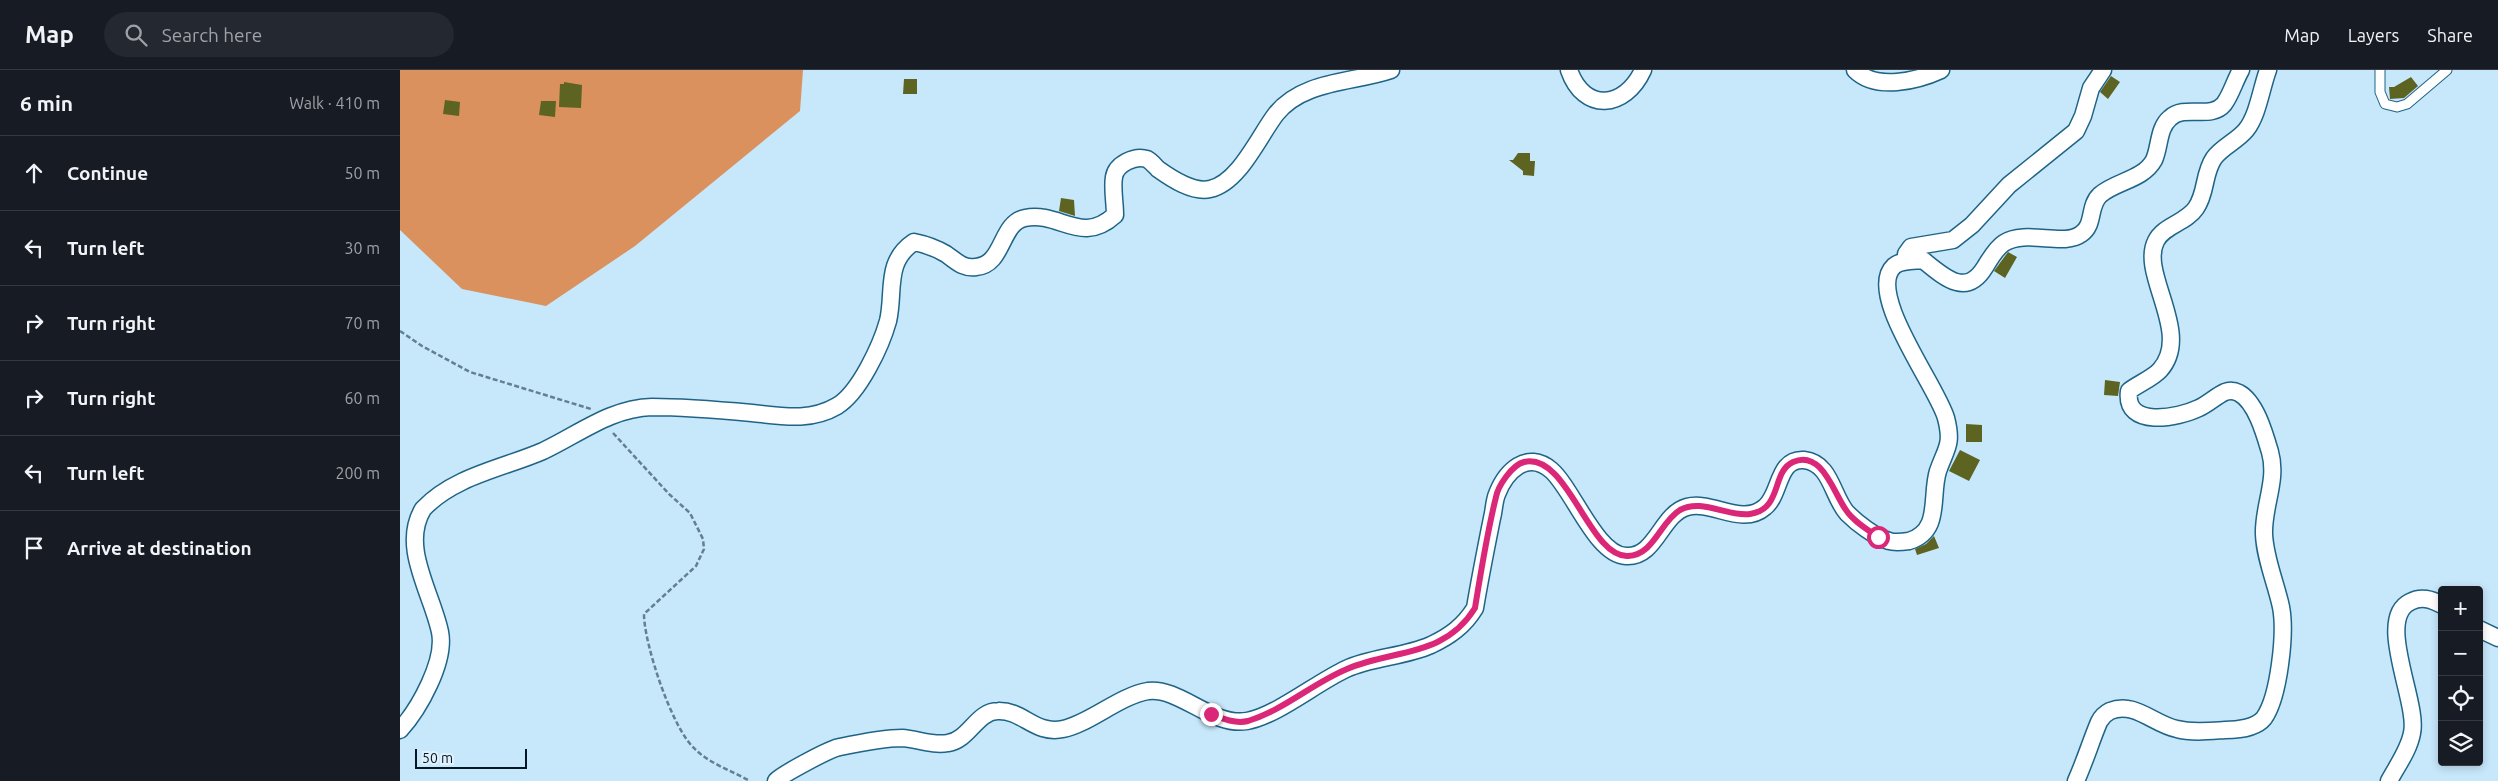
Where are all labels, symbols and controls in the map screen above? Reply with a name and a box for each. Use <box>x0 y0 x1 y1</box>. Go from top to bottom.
search box <box>104 12 454 57</box>
text: Map <box>25 21 74 48</box>
icon: search <box>122 21 150 49</box>
text: Search here <box>162 24 262 46</box>
text: Map <box>2284 25 2320 45</box>
text: Layers <box>2348 25 2399 45</box>
text: Share <box>2427 25 2473 45</box>
text: 6 min <box>20 91 73 115</box>
text: Walk · 410 m <box>289 94 380 112</box>
icon: ahead <box>20 159 48 187</box>
text: Continue <box>67 162 148 184</box>
text: 50 m <box>344 164 380 182</box>
icon: left <box>20 234 48 262</box>
text: Turn left <box>67 237 145 259</box>
text: 30 m <box>344 239 380 257</box>
icon: right <box>20 309 48 337</box>
text: Turn right <box>67 312 155 334</box>
text: 70 m <box>344 314 380 332</box>
icon: right <box>20 384 48 412</box>
text: Turn right <box>67 387 155 409</box>
text: 60 m <box>344 389 380 407</box>
icon: left <box>20 459 48 487</box>
text: Turn left <box>67 462 145 484</box>
text: 200 m <box>335 464 380 482</box>
route start <box>1867 526 1890 549</box>
icon: arrive <box>20 534 48 562</box>
text: Arrive at destination <box>67 537 252 559</box>
map controls <box>2438 586 2483 766</box>
button: + <box>2438 586 2483 631</box>
button: − <box>2438 631 2483 676</box>
button: locate <box>2438 676 2483 721</box>
route end <box>1200 703 1223 726</box>
button: layers <box>2438 721 2483 766</box>
scale bar <box>415 746 528 769</box>
text: 50 m <box>422 750 453 766</box>

